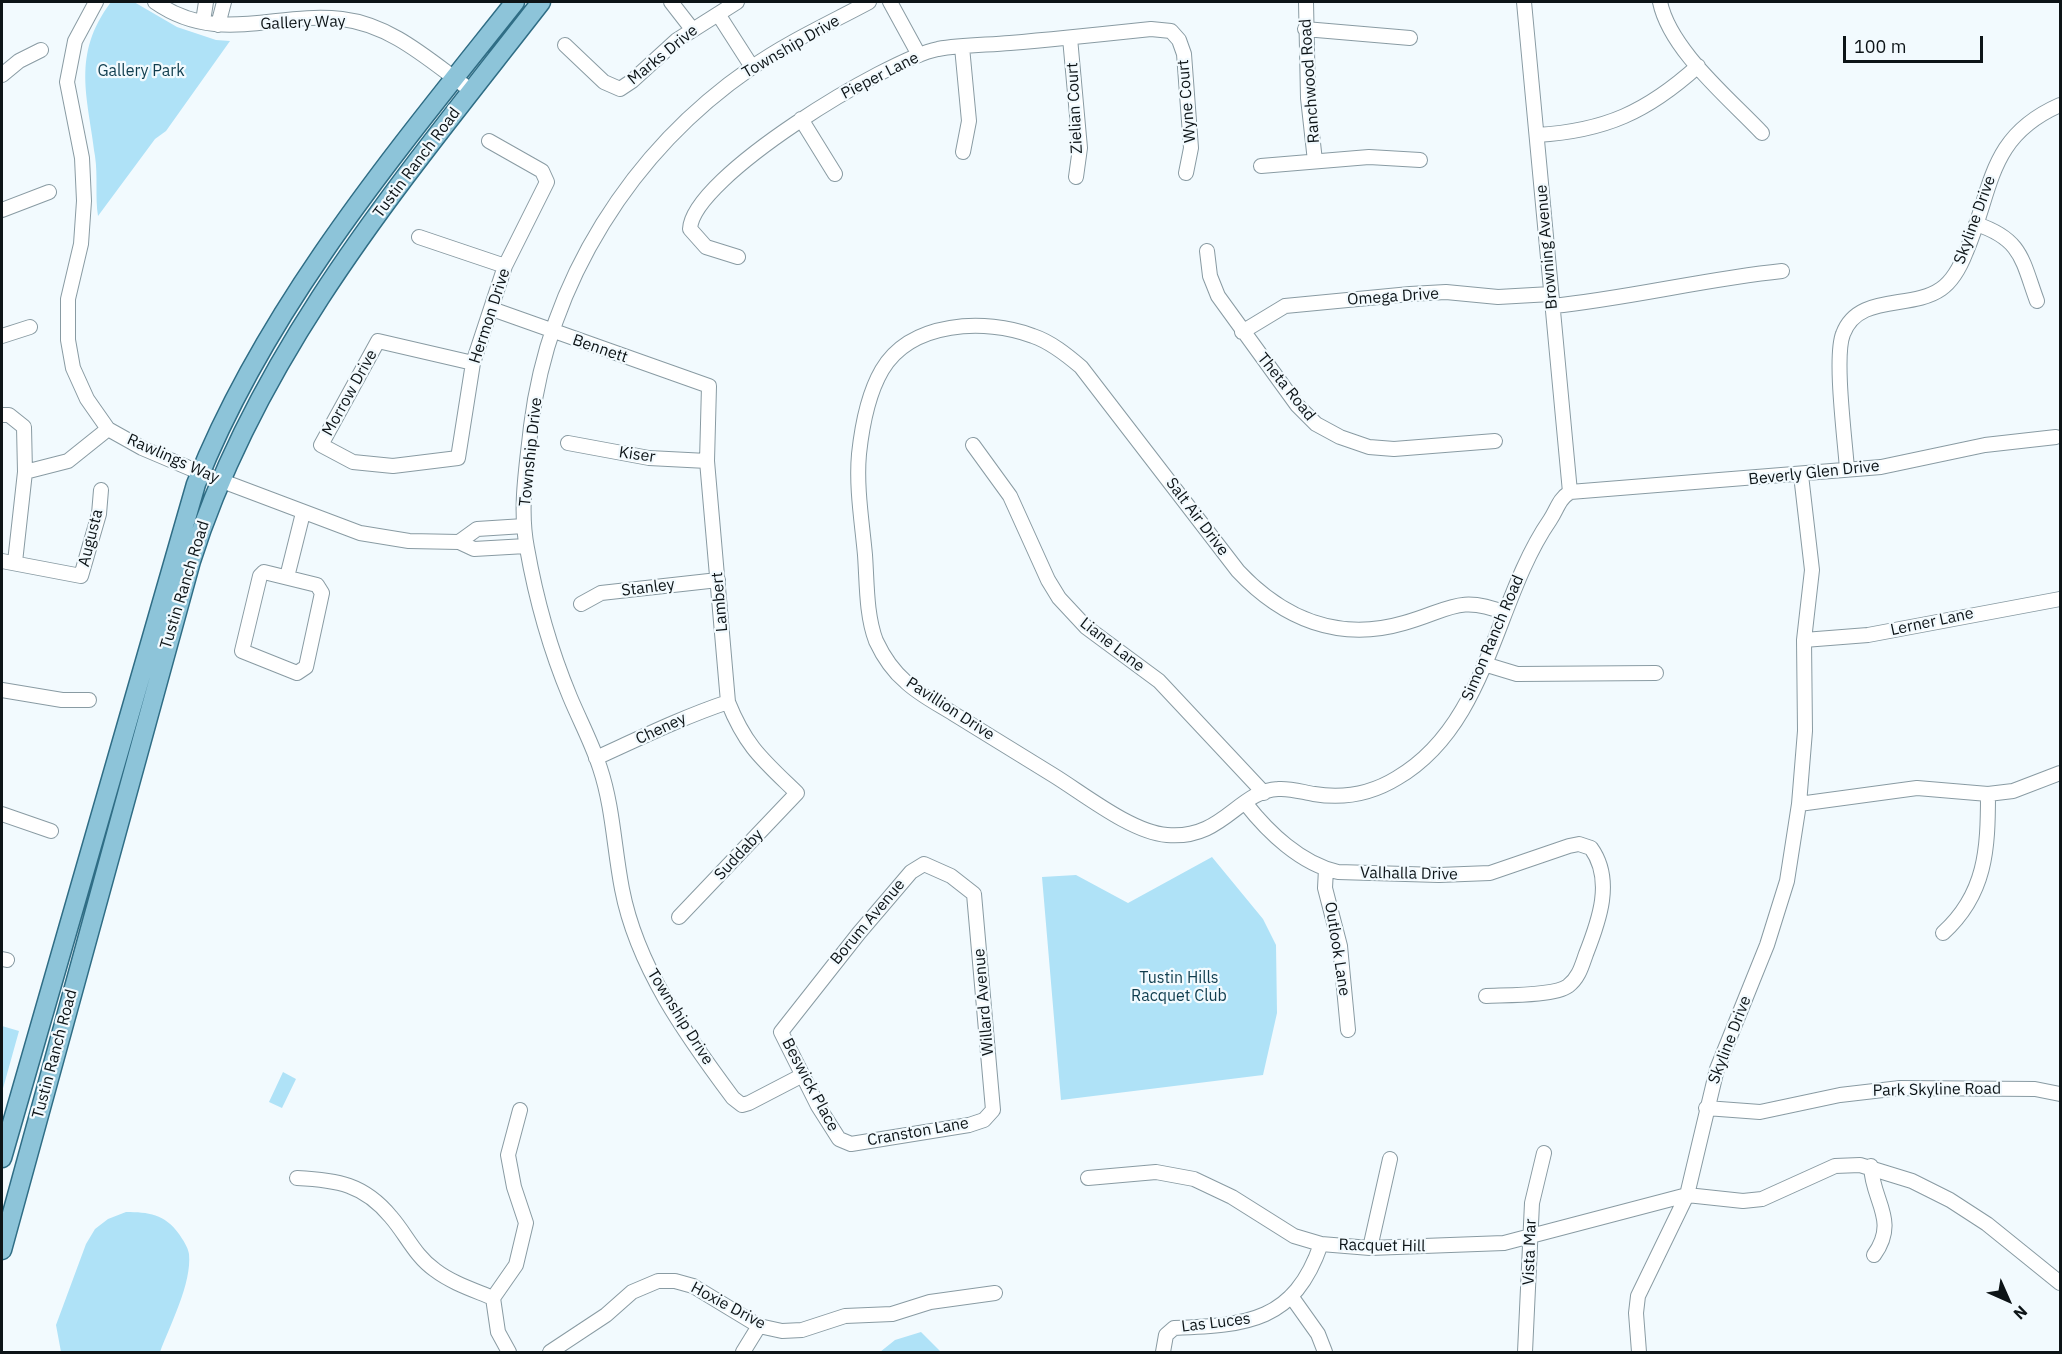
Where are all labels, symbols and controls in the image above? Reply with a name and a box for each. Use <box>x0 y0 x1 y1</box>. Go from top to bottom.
street label: Township Drive <box>739 11 843 83</box>
street label: Gallery Way <box>260 12 346 34</box>
street label: Ranchwood Road <box>1296 18 1324 144</box>
street label: Marks Drive <box>624 21 702 89</box>
scale bar <box>1846 24 1986 62</box>
text: 100 m <box>1854 35 1906 58</box>
street label: Pieper Lane <box>838 48 922 104</box>
street label: Wyne Court <box>1174 59 1200 143</box>
park label: Gallery Park <box>97 61 185 81</box>
street label: Zielian Court <box>1063 62 1087 154</box>
street label: Tustin Ranch Road <box>369 104 465 222</box>
street label: Skyline Drive <box>1950 173 2000 267</box>
street label: Browning Avenue <box>1532 184 1562 310</box>
street label: Hermon Drive <box>466 266 514 366</box>
street label: Omega Drive <box>1346 284 1440 310</box>
street label: Bennett <box>570 331 630 367</box>
street label: Morrow Drive <box>318 346 382 440</box>
street label: Theta Road <box>1253 349 1319 425</box>
street label: Township Drive <box>516 397 546 507</box>
street label: Rawlings Way <box>124 430 222 488</box>
street label: Kiser <box>618 443 656 467</box>
street label: Beverly Glen Drive <box>1748 457 1880 489</box>
street label: Salt Air Drive <box>1161 474 1233 560</box>
street label: Augusta <box>75 507 107 569</box>
street label: Tustin Ranch Road <box>156 519 214 651</box>
street label: Lambert <box>708 571 732 633</box>
street label: Simon Ranch Road <box>1458 572 1528 704</box>
street label: Stanley <box>620 575 676 601</box>
street label: Lerner Lane <box>1889 604 1975 640</box>
street label: Liane Lane <box>1076 614 1148 676</box>
street label: Pavillion Drive <box>902 673 998 745</box>
street label: Cheney <box>633 709 689 749</box>
street label: Suddaby <box>711 826 767 884</box>
street label: Valhalla Drive <box>1360 864 1458 884</box>
street label: Borum Avenue <box>827 875 909 969</box>
street label: Outlook Lane <box>1320 901 1354 997</box>
street label: Willard Avenue <box>970 948 998 1056</box>
street label: Township Drive <box>643 966 717 1068</box>
park label: Tustin Hills Racquet Club <box>1131 968 1227 1006</box>
street label: Tustin Ranch Road <box>29 987 81 1121</box>
street label: Skyline Drive <box>1704 993 1756 1087</box>
street label: Beswick Place <box>777 1035 843 1135</box>
street label: Park Skyline Road <box>1873 1079 2001 1101</box>
street label: Cranston Lane <box>866 1114 970 1150</box>
street label: Vista Mar <box>1519 1218 1541 1286</box>
street label: Racquet Hill <box>1338 1236 1426 1256</box>
north arrow <box>1978 1270 2038 1330</box>
street label: Hoxie Drive <box>687 1278 769 1334</box>
text: N <box>2010 1302 2032 1324</box>
street label: Las Luces <box>1180 1309 1252 1337</box>

